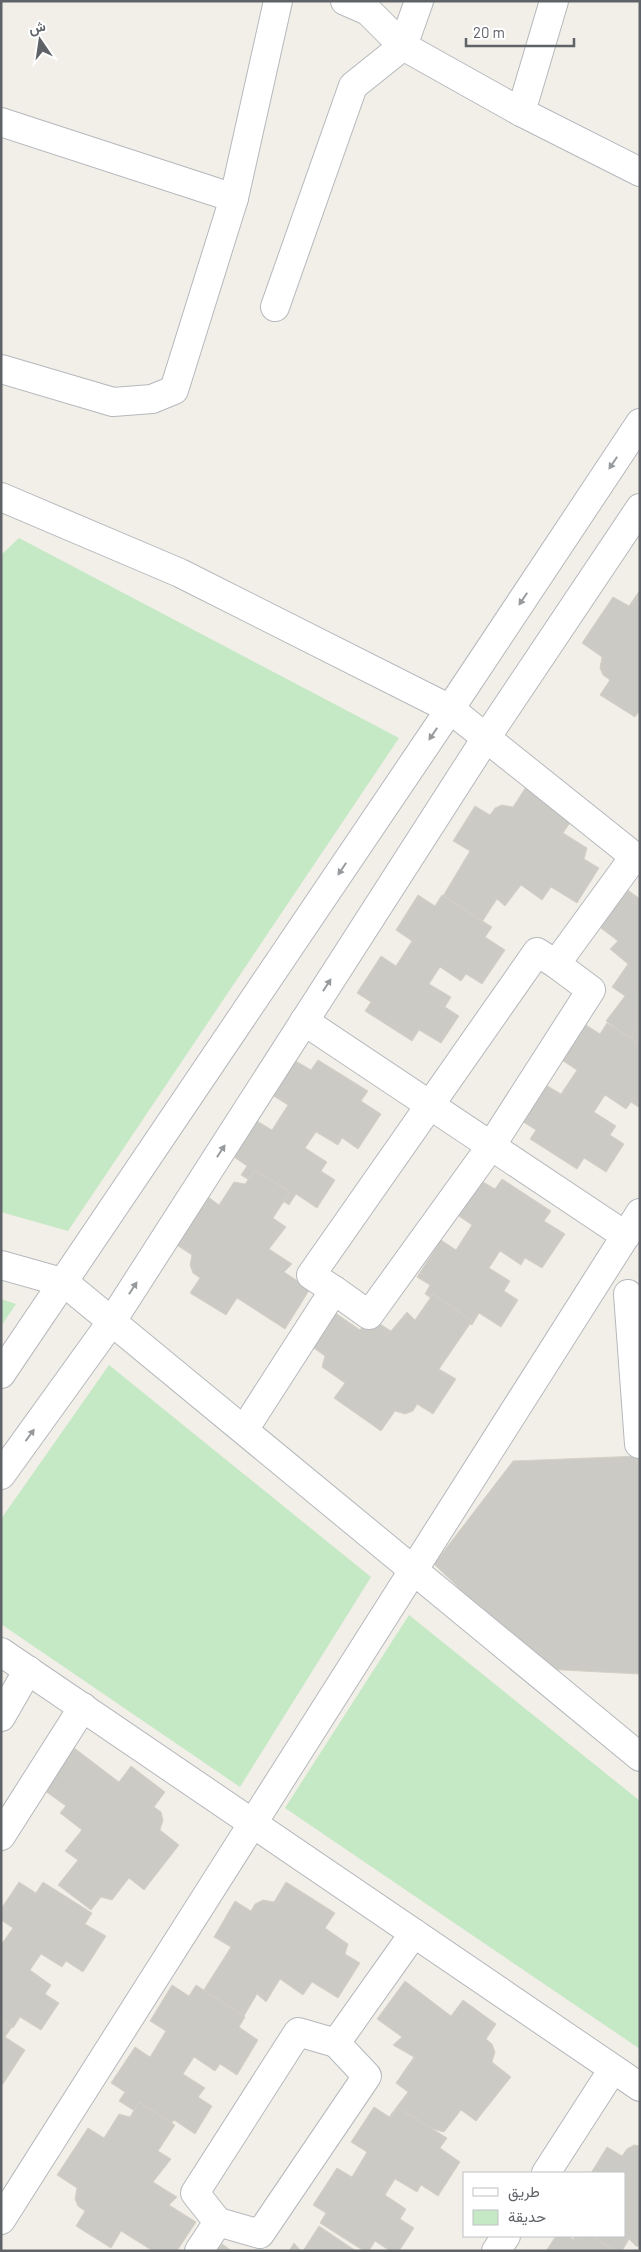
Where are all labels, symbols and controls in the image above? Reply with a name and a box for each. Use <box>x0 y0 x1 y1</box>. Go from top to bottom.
north arrow <box>15 15 65 65</box>
scale bar <box>466 15 574 47</box>
text: ش <box>27 17 47 38</box>
text: 20 m <box>473 23 505 41</box>
one-way arrow <box>608 457 618 470</box>
one-way arrow <box>518 592 528 606</box>
one-way arrow <box>428 727 438 741</box>
one-way arrow <box>337 862 347 876</box>
one-way arrow <box>323 978 332 992</box>
one-way arrow <box>216 1145 225 1158</box>
one-way arrow <box>128 1282 138 1295</box>
one-way arrow <box>25 1428 35 1442</box>
legend <box>463 2172 626 2237</box>
text: طريق <box>508 2182 540 2202</box>
text: حديقة <box>508 2207 546 2226</box>

